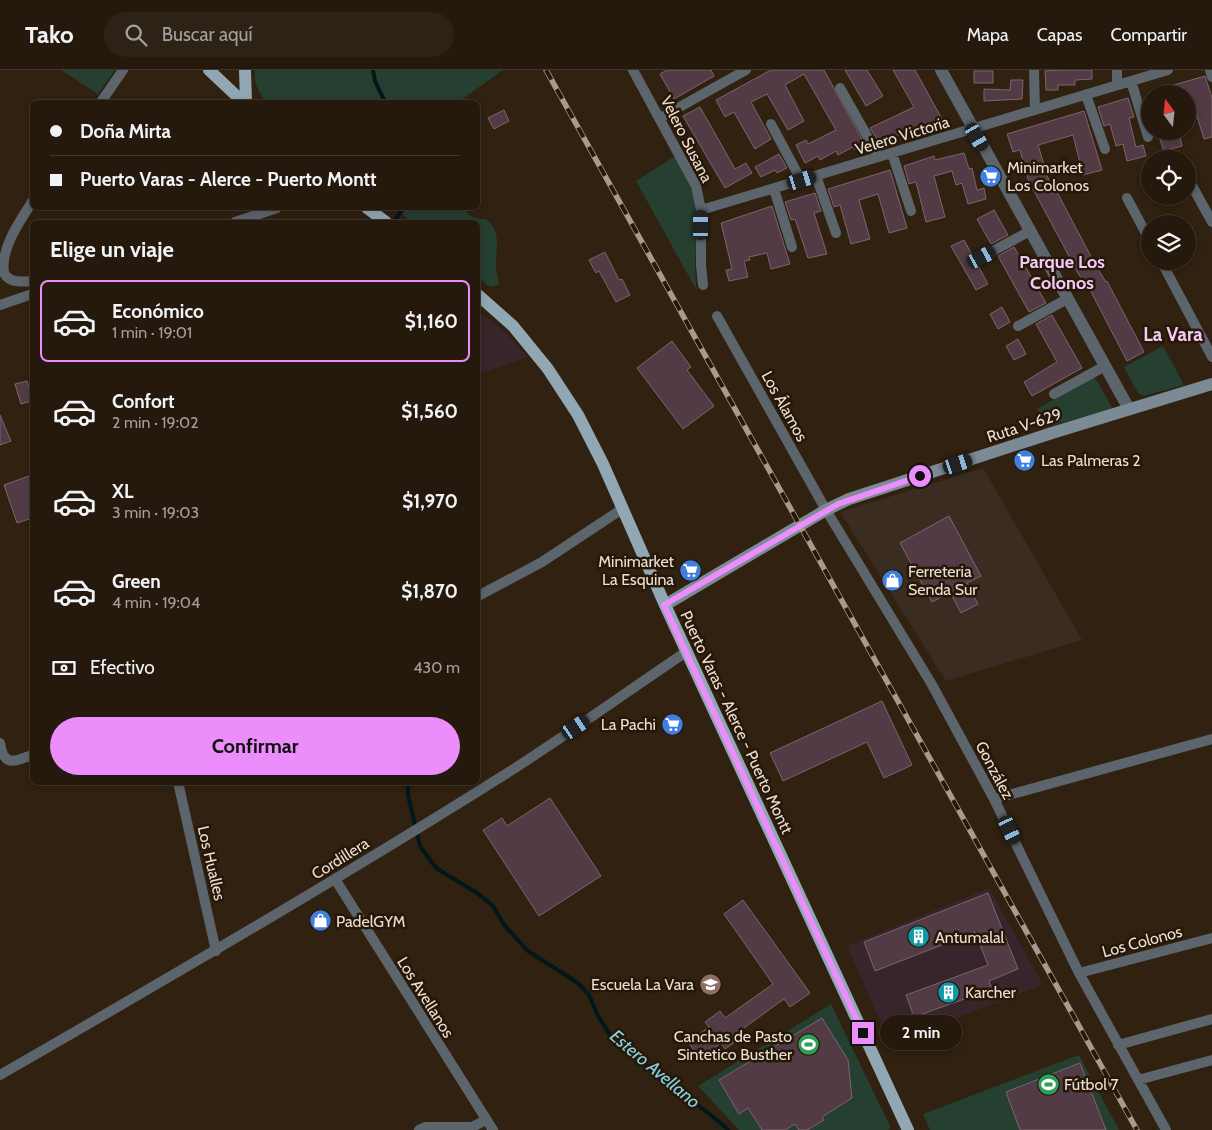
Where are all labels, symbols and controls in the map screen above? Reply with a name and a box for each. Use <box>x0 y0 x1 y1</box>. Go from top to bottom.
search box <box>104 12 454 57</box>
text: Tako <box>25 20 74 49</box>
icon: search <box>122 21 150 49</box>
text: Buscar aquí <box>162 23 253 46</box>
text: Mapa <box>967 24 1009 46</box>
text: Capas <box>1037 24 1083 46</box>
text: Compartir <box>1111 24 1187 46</box>
north arrow <box>1141 85 1196 140</box>
map controls <box>1141 85 1196 270</box>
street label: Velero Susana <box>657 93 717 186</box>
street label: Velero Victoria <box>853 112 952 159</box>
text: Doña Mirta <box>80 120 171 143</box>
car <box>963 120 990 154</box>
button: locate <box>1141 150 1196 205</box>
place label: Minimarket Los Colonos <box>1007 158 1090 195</box>
supermarket icon: Minimarket Los Colonos <box>979 164 1003 188</box>
text: Puerto Varas - Alerce - Puerto Montt <box>80 168 377 191</box>
car <box>785 168 818 192</box>
car <box>693 210 708 240</box>
button: layers <box>1141 215 1196 270</box>
text: Elige un viaje <box>50 236 174 263</box>
car <box>965 243 998 271</box>
district label: Parque Los Colonos <box>1019 251 1105 294</box>
icon: car <box>52 299 97 344</box>
text: Económico <box>112 300 204 323</box>
text: $1,160 <box>405 310 458 333</box>
text: 1 min · 19:01 <box>112 323 192 342</box>
district label: La Vara <box>1143 323 1203 346</box>
street label: Los Álamos <box>757 368 812 445</box>
icon: car <box>52 389 97 434</box>
text: Confort <box>112 390 175 413</box>
text: $1,560 <box>401 400 458 423</box>
street label: Ruta V-629 <box>984 404 1064 446</box>
text: 2 min · 19:02 <box>112 413 199 432</box>
supermarket icon: Las Palmeras 2 <box>1013 448 1037 472</box>
place label: Las Palmeras 2 <box>1041 451 1141 470</box>
car <box>941 452 974 476</box>
route start <box>909 465 931 487</box>
icon: car <box>52 479 97 524</box>
text: XL <box>112 480 133 503</box>
text: $1,970 <box>402 490 458 513</box>
text: 3 min · 19:03 <box>112 503 199 522</box>
place label: Minimarket La Esquina <box>598 552 675 589</box>
supermarket icon: Minimarket La Esquina <box>678 558 702 582</box>
place label: Ferreteria Senda Sur <box>908 562 978 599</box>
shop icon: Ferreteria Senda Sur <box>880 568 904 592</box>
icon: car <box>52 569 97 614</box>
text: Green <box>112 570 161 593</box>
text: $1,870 <box>401 580 458 603</box>
text: 4 min · 19:04 <box>112 593 200 612</box>
street label: Puerto Varas - Alerce - Puerto Montt <box>676 608 797 837</box>
icon: cash <box>50 654 78 682</box>
text: Efectivo <box>90 656 155 679</box>
text: 430 m <box>413 658 460 677</box>
car <box>559 712 592 742</box>
supermarket icon: La Pachi <box>660 712 684 736</box>
place label: La Pachi <box>601 715 656 734</box>
button: Confirmar <box>50 717 460 775</box>
street label: González <box>971 738 1018 803</box>
car <box>996 813 1023 847</box>
street label: Los Hualles <box>194 824 229 903</box>
street label: Cordillera <box>308 833 373 883</box>
shop icon: PadelGYM <box>308 909 332 933</box>
place label: PadelGYM <box>336 912 406 931</box>
street label: Los Colonos <box>1100 922 1185 961</box>
building icon: Antumalal <box>907 925 931 949</box>
place label: Antumalal <box>935 928 1005 947</box>
street label: Los Avellanos <box>393 953 458 1041</box>
school or university icon: Escuela La Vara <box>698 972 722 996</box>
place label: Escuela La Vara <box>591 975 694 994</box>
building icon: Karcher <box>937 980 961 1004</box>
place label: Karcher <box>965 983 1017 1002</box>
callout: 2 min <box>880 1016 963 1050</box>
route end <box>852 1022 874 1044</box>
text: 2 min <box>902 1023 940 1042</box>
water label: Estero Avellano <box>605 1025 705 1113</box>
place label: Canchas de Pasto Sintetico Busther <box>674 1027 793 1064</box>
sports icon: Canchas de Pasto Sintetico Busther <box>796 1033 820 1057</box>
sports icon: Fútbol 7 <box>1036 1072 1060 1096</box>
place label: Fútbol 7 <box>1064 1075 1119 1094</box>

